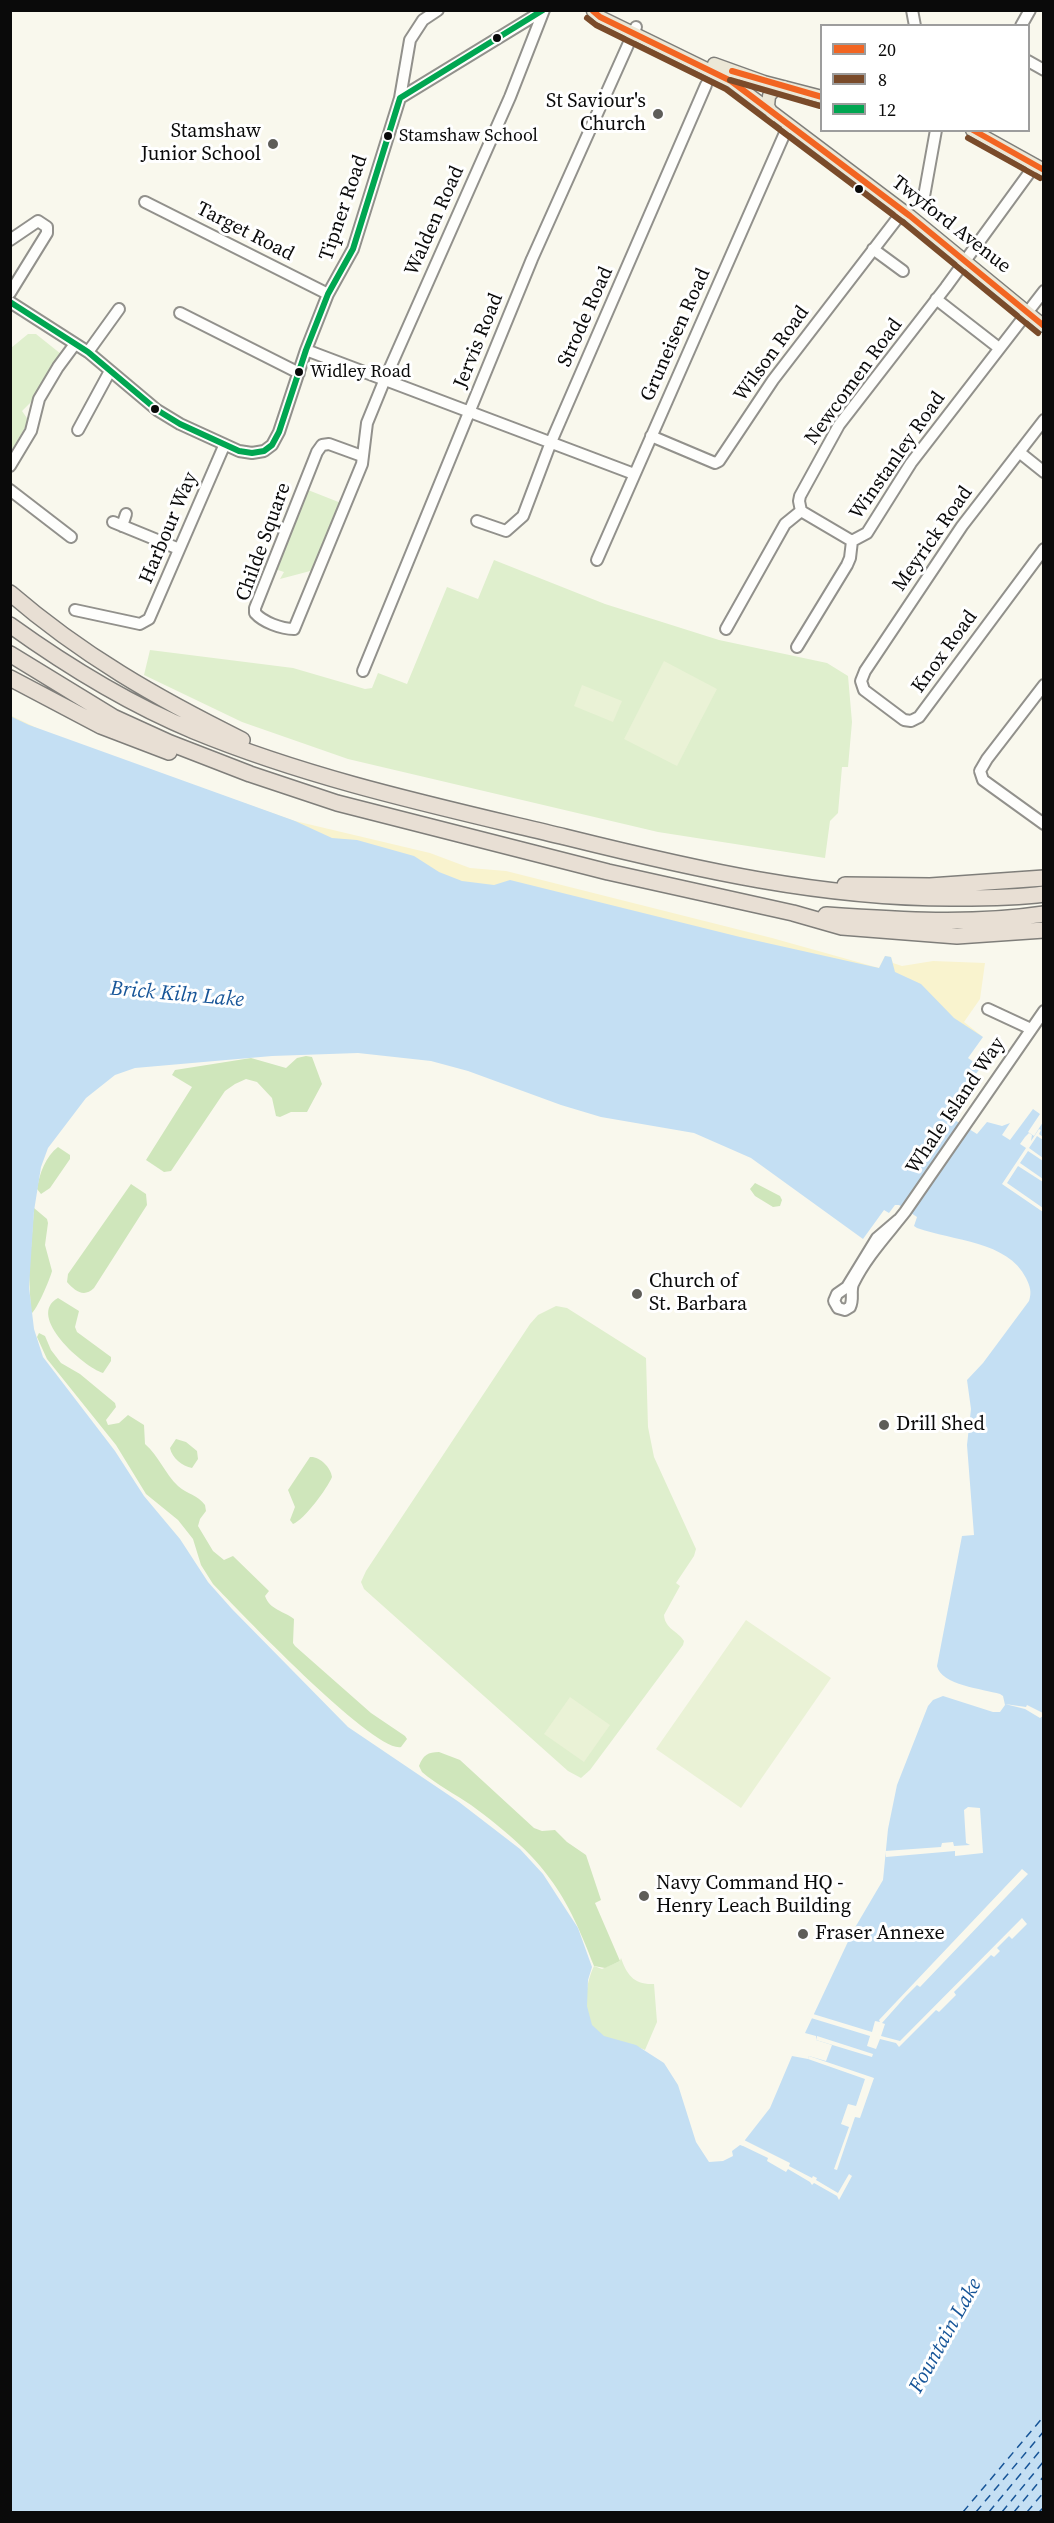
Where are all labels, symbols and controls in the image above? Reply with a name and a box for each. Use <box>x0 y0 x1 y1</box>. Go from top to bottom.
legend <box>820 24 1030 132</box>
unlabelled marker <box>491 32 503 44</box>
text: 20 <box>878 37 896 62</box>
text: 8 <box>878 67 887 92</box>
place label: St Saviour's Church <box>546 90 646 137</box>
text: 12 <box>878 97 896 122</box>
marker: St Saviour's Church <box>651 107 665 121</box>
place label: Stamshaw Junior School <box>141 120 261 167</box>
place label: Stamshaw School <box>399 125 538 147</box>
marker: Stamshaw School <box>382 130 394 142</box>
marker: Stamshaw Junior School <box>266 137 280 151</box>
street label: Tipner Road <box>315 152 373 264</box>
street label: Walden Road <box>400 162 470 280</box>
street label: Twyford Avenue <box>887 171 1015 279</box>
unlabelled marker <box>853 183 865 195</box>
street label: Target Road <box>192 197 298 267</box>
street label: Strode Road <box>553 263 619 371</box>
street label: Gruneisen Road <box>636 265 716 405</box>
street label: Jervis Road <box>449 290 509 392</box>
street label: Wilson Road <box>729 301 815 407</box>
street label: Newcomen Road <box>800 314 908 450</box>
place label: Widley Road <box>310 361 411 383</box>
marker: Widley Road <box>293 366 305 378</box>
street label: Winstanley Road <box>845 387 951 525</box>
unlabelled marker <box>149 403 161 415</box>
street label: Harbour Way <box>135 469 203 587</box>
street label: Childe Square <box>231 479 297 605</box>
street label: Meyrick Road <box>888 482 978 596</box>
street label: Knox Road <box>907 606 983 698</box>
water label: Brick Kiln Lake <box>109 977 245 1013</box>
street label: Whale Island Way <box>901 1033 1011 1179</box>
place label: Church of St. Barbara <box>649 1270 747 1317</box>
marker: Church of St. Barbara <box>630 1287 644 1301</box>
place label: Drill Shed <box>896 1413 985 1437</box>
marker: Drill Shed <box>877 1418 891 1432</box>
place label: Navy Command HQ - Henry Leach Building <box>656 1872 851 1919</box>
marker: Navy Command HQ - Henry Leach Building <box>637 1889 651 1903</box>
place label: Fraser Annexe <box>815 1922 945 1946</box>
marker: Fraser Annexe <box>796 1927 810 1941</box>
water label: Fountain Lake <box>904 2274 988 2398</box>

